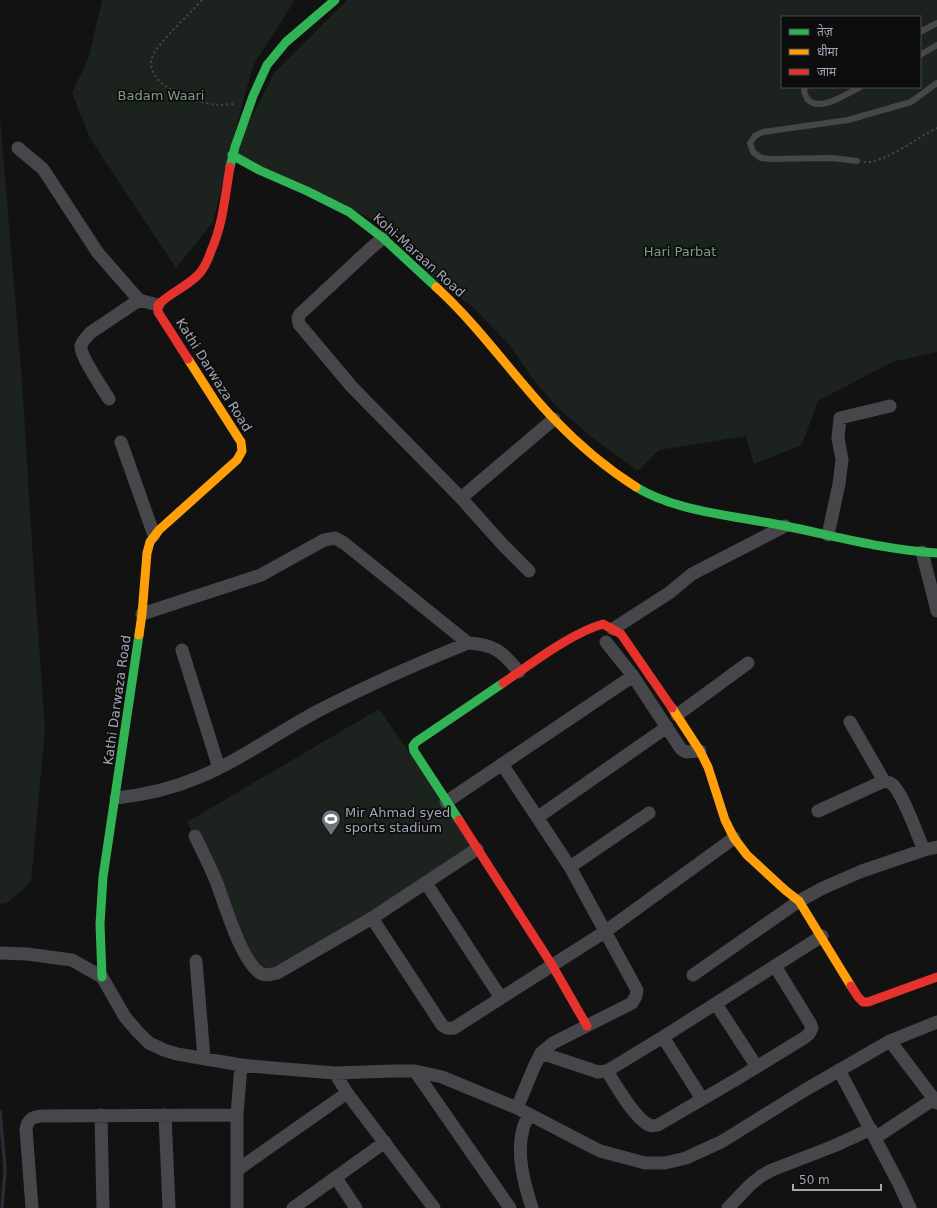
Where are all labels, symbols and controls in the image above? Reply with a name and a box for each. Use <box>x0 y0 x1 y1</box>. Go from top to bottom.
legend <box>781 16 921 88</box>
text: तेज़ <box>817 24 834 39</box>
text: धीमा <box>817 44 839 59</box>
text: जाम <box>817 65 837 79</box>
park label: Badam Waari <box>118 88 204 103</box>
street label: Kohi-Maraan Road <box>370 210 468 300</box>
park label: Hari Parbat <box>644 244 716 259</box>
street label: Kathi Darwaza Road <box>173 316 255 434</box>
street label: Kathi Darwaza Road <box>100 634 134 766</box>
place label: Mir Ahmad syed sports stadium <box>345 805 450 835</box>
sports icon: Mir Ahmad syed sports stadium <box>320 808 342 836</box>
scale bar <box>793 1166 881 1192</box>
text: 50 m <box>799 1173 830 1187</box>

